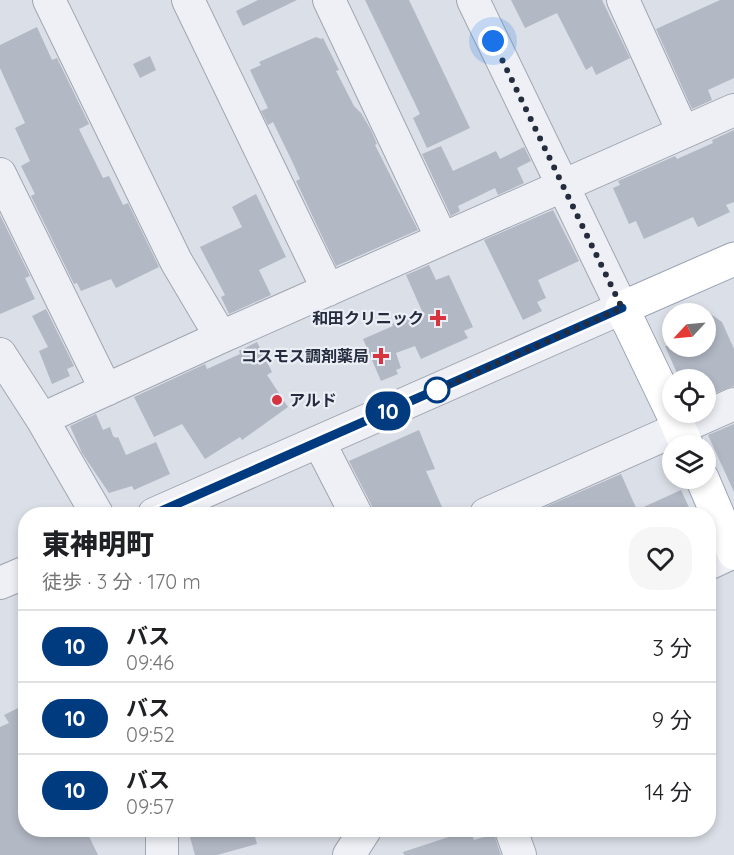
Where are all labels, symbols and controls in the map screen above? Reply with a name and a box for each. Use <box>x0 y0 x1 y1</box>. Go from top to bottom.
your location <box>478 26 508 56</box>
north arrow <box>662 303 716 357</box>
map controls <box>662 303 716 489</box>
place label: 和田クリニック <box>312 308 424 328</box>
marker: 和田クリニック <box>429 309 447 327</box>
place label: コスモス調剤薬局 <box>241 346 369 366</box>
marker: コスモス調剤薬局 <box>374 349 388 363</box>
button: locate <box>662 369 716 423</box>
unlabelled marker <box>424 377 450 403</box>
place label: アルド <box>289 390 337 410</box>
line badge: 10 <box>361 392 415 430</box>
marker: アルド <box>270 393 284 407</box>
text: 10 <box>377 398 399 424</box>
button: layers <box>662 435 716 489</box>
text: 東神明町 <box>42 526 154 561</box>
button: heart <box>629 527 692 590</box>
text: 徒歩 · 3 分 · 170 m <box>42 569 201 594</box>
text: バス <box>126 622 170 650</box>
text: 10 <box>64 633 86 659</box>
text: 3 分 <box>652 634 692 662</box>
text: 09:46 <box>126 650 174 675</box>
text: バス <box>126 694 170 722</box>
text: 10 <box>64 705 86 731</box>
text: 9 分 <box>652 706 692 734</box>
text: 09:52 <box>126 722 175 747</box>
text: バス <box>126 766 170 794</box>
text: 10 <box>64 777 86 803</box>
text: 14 分 <box>645 778 692 806</box>
text: 09:57 <box>126 794 174 819</box>

